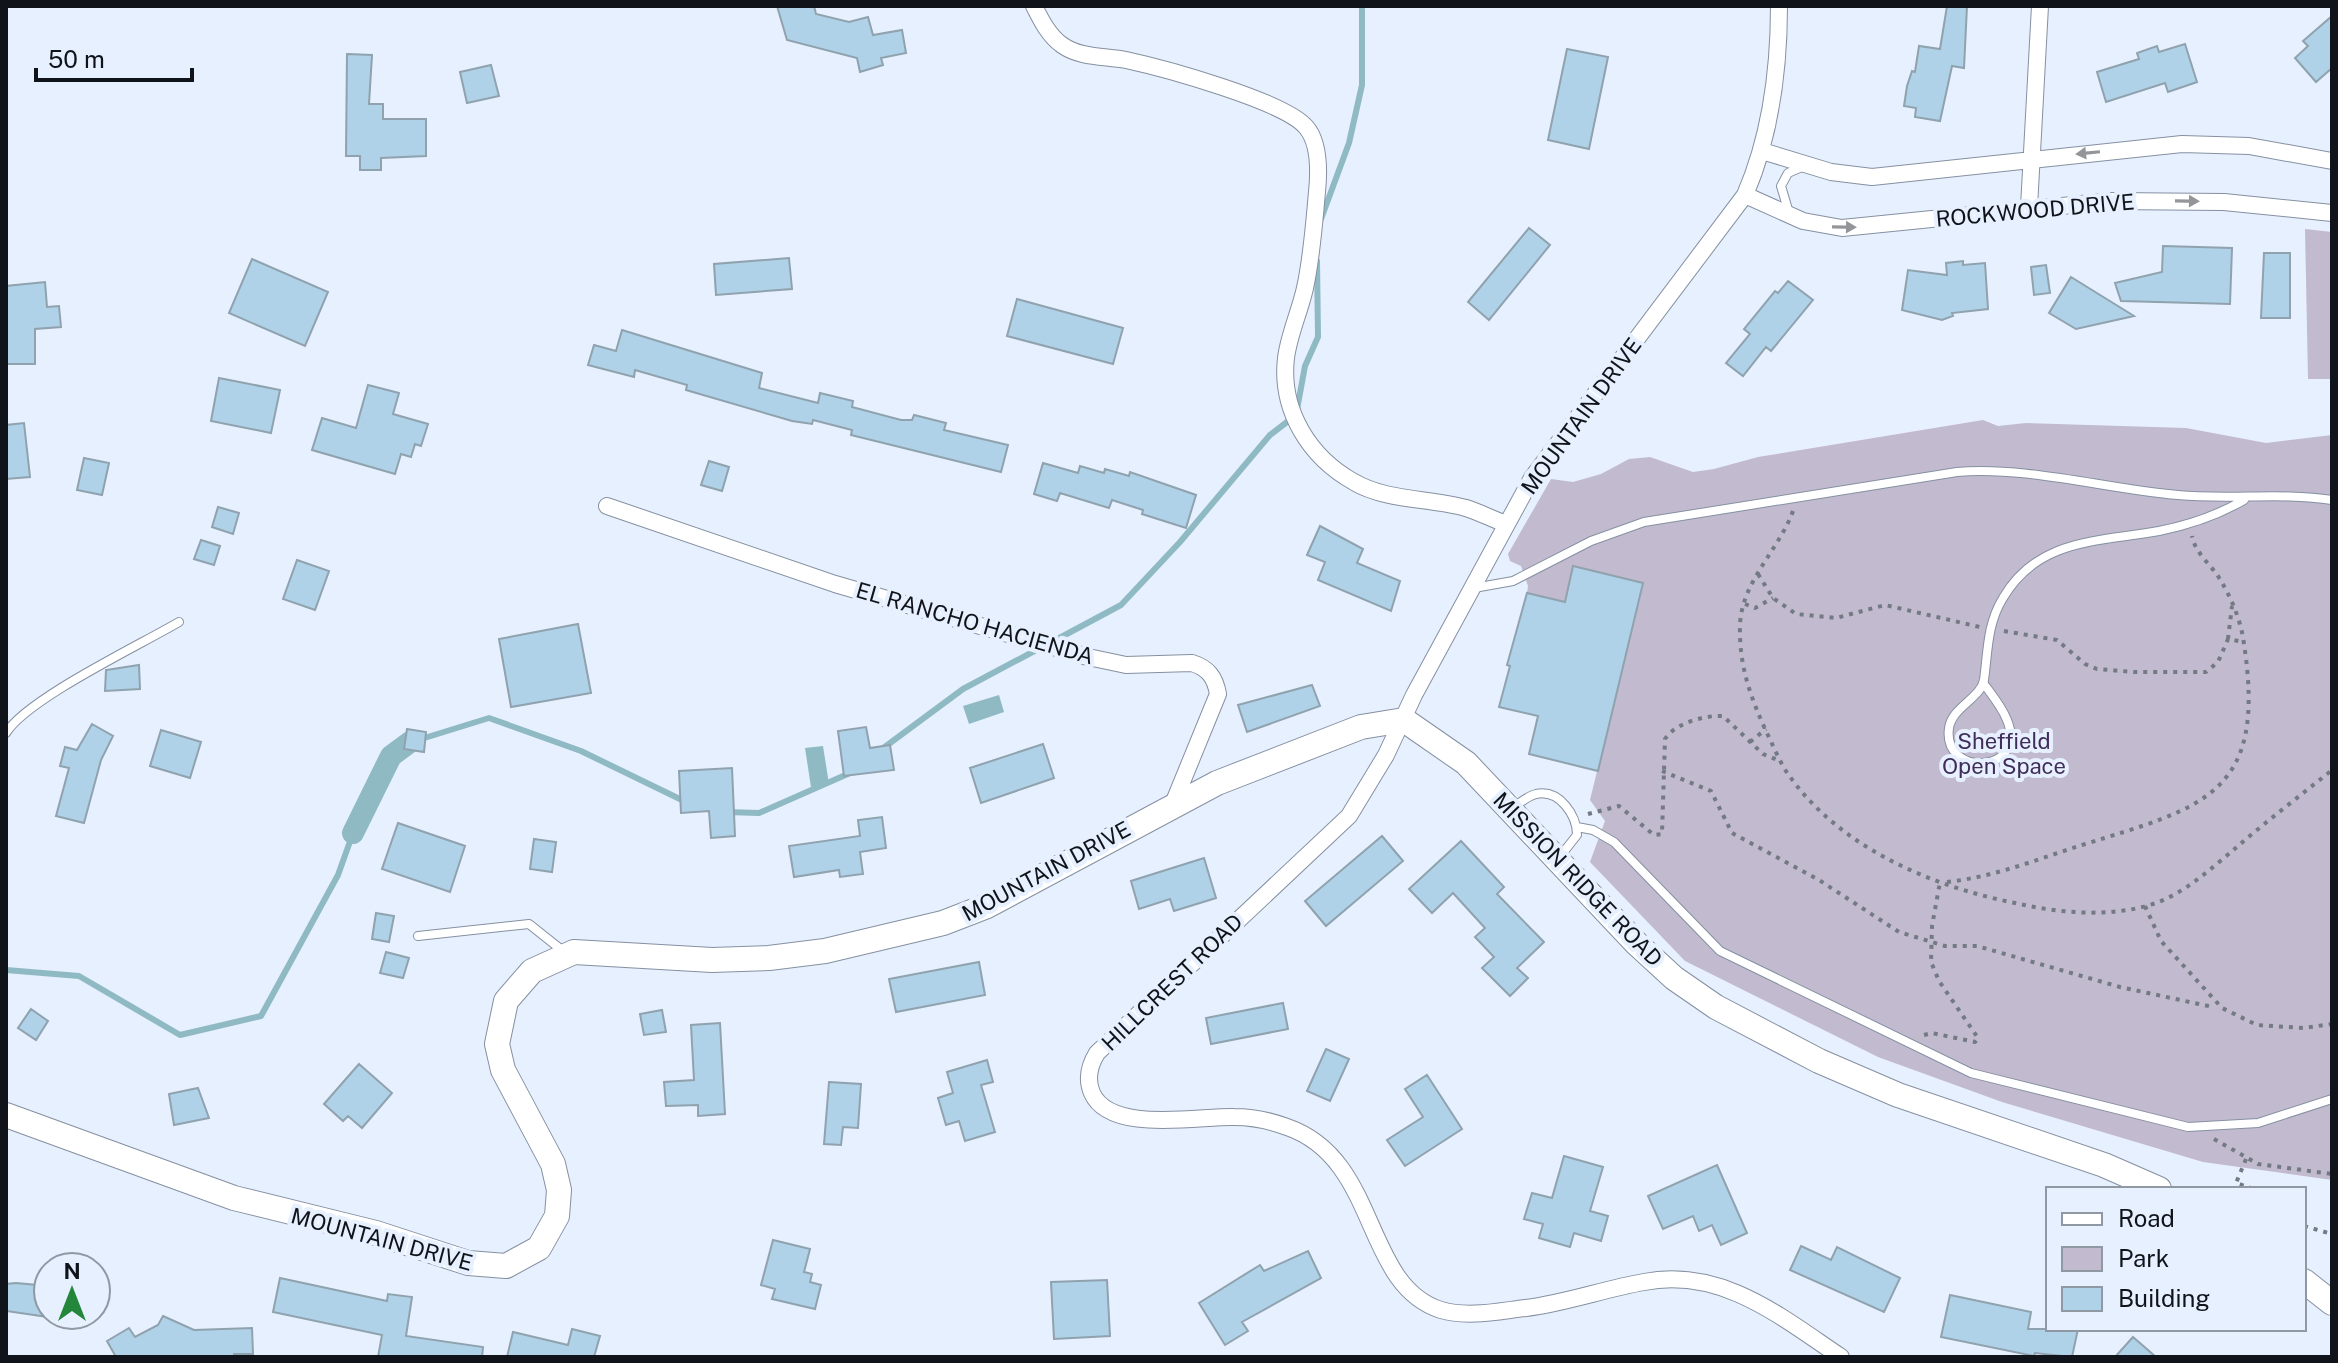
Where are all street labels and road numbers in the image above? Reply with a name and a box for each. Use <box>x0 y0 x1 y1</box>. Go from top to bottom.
street label: ROCKWOOD DRIVE <box>1935 188 2135 232</box>
street label: MOUNTAIN DRIVE <box>1516 333 1646 499</box>
street label: EL RANCHO HACIENDA <box>853 577 1097 669</box>
street label: MISSION RIDGE ROAD <box>1488 787 1668 971</box>
street label: MOUNTAIN DRIVE <box>957 816 1135 926</box>
street label: HILLCREST ROAD <box>1096 908 1248 1056</box>
street label: MOUNTAIN DRIVE <box>288 1202 476 1276</box>

